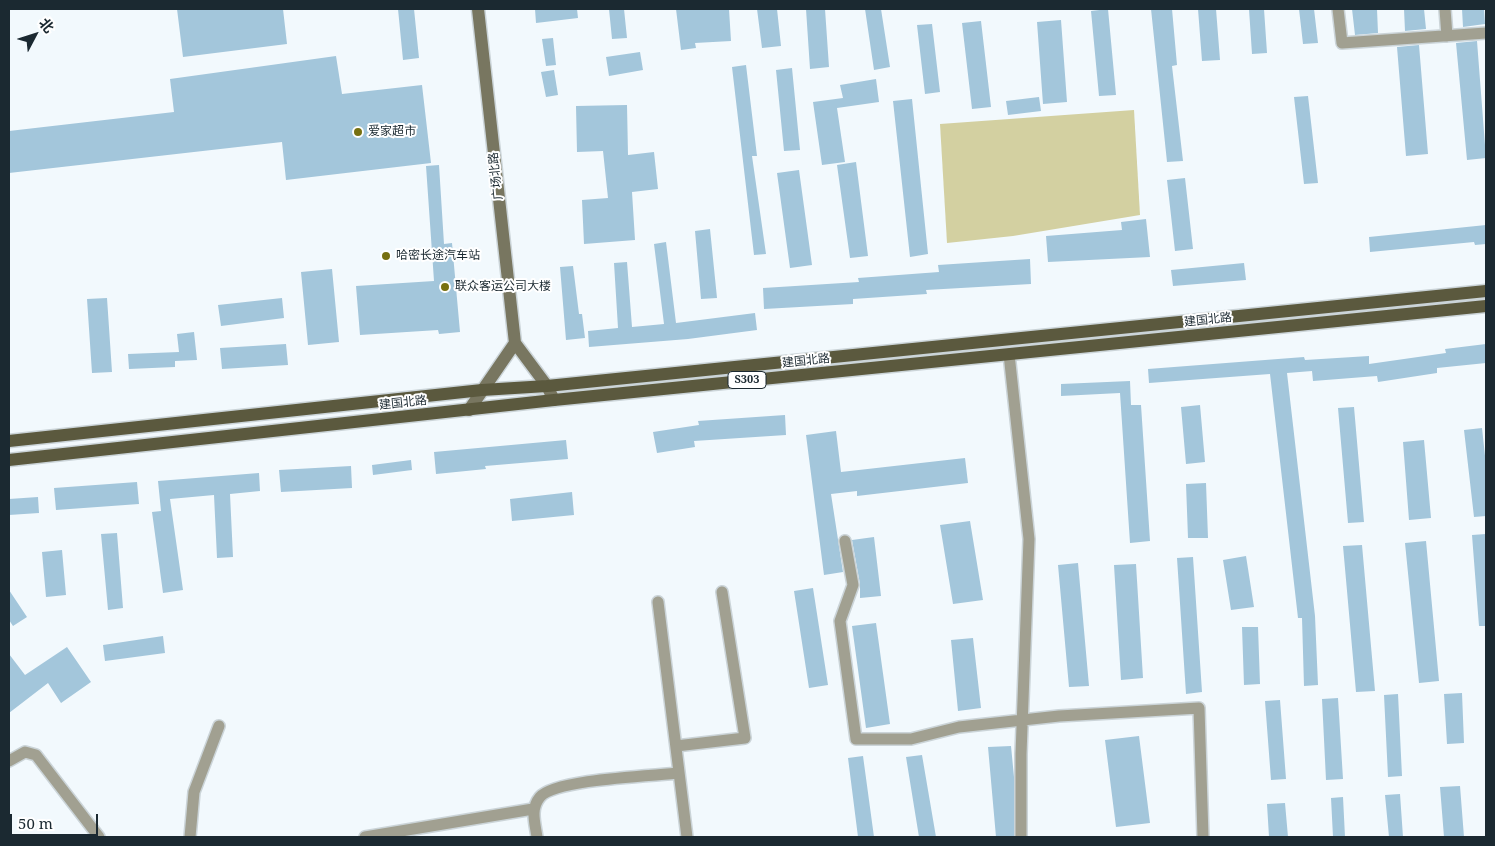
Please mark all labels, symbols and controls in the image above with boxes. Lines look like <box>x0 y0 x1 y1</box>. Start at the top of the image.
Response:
north arrow <box>10 10 60 60</box>
text: 北 <box>35 14 59 37</box>
place label: 爱家超市 <box>368 125 416 139</box>
marker: 爱家超市 <box>352 126 364 138</box>
street label: 广场北路 <box>486 151 506 201</box>
place label: 哈密长途汽车站 <box>396 249 480 263</box>
marker: 哈密长途汽车站 <box>380 250 392 262</box>
place label: 联众客运公司大楼 <box>455 280 551 294</box>
marker: 联众客运公司大楼 <box>439 281 451 293</box>
street label: 建国北路 <box>1183 310 1233 330</box>
street label: 建国北路 <box>781 351 831 371</box>
road number: S303 <box>728 372 766 388</box>
street label: 建国北路 <box>378 393 428 413</box>
scale bar <box>12 804 100 836</box>
text: 50 m <box>18 813 53 833</box>

